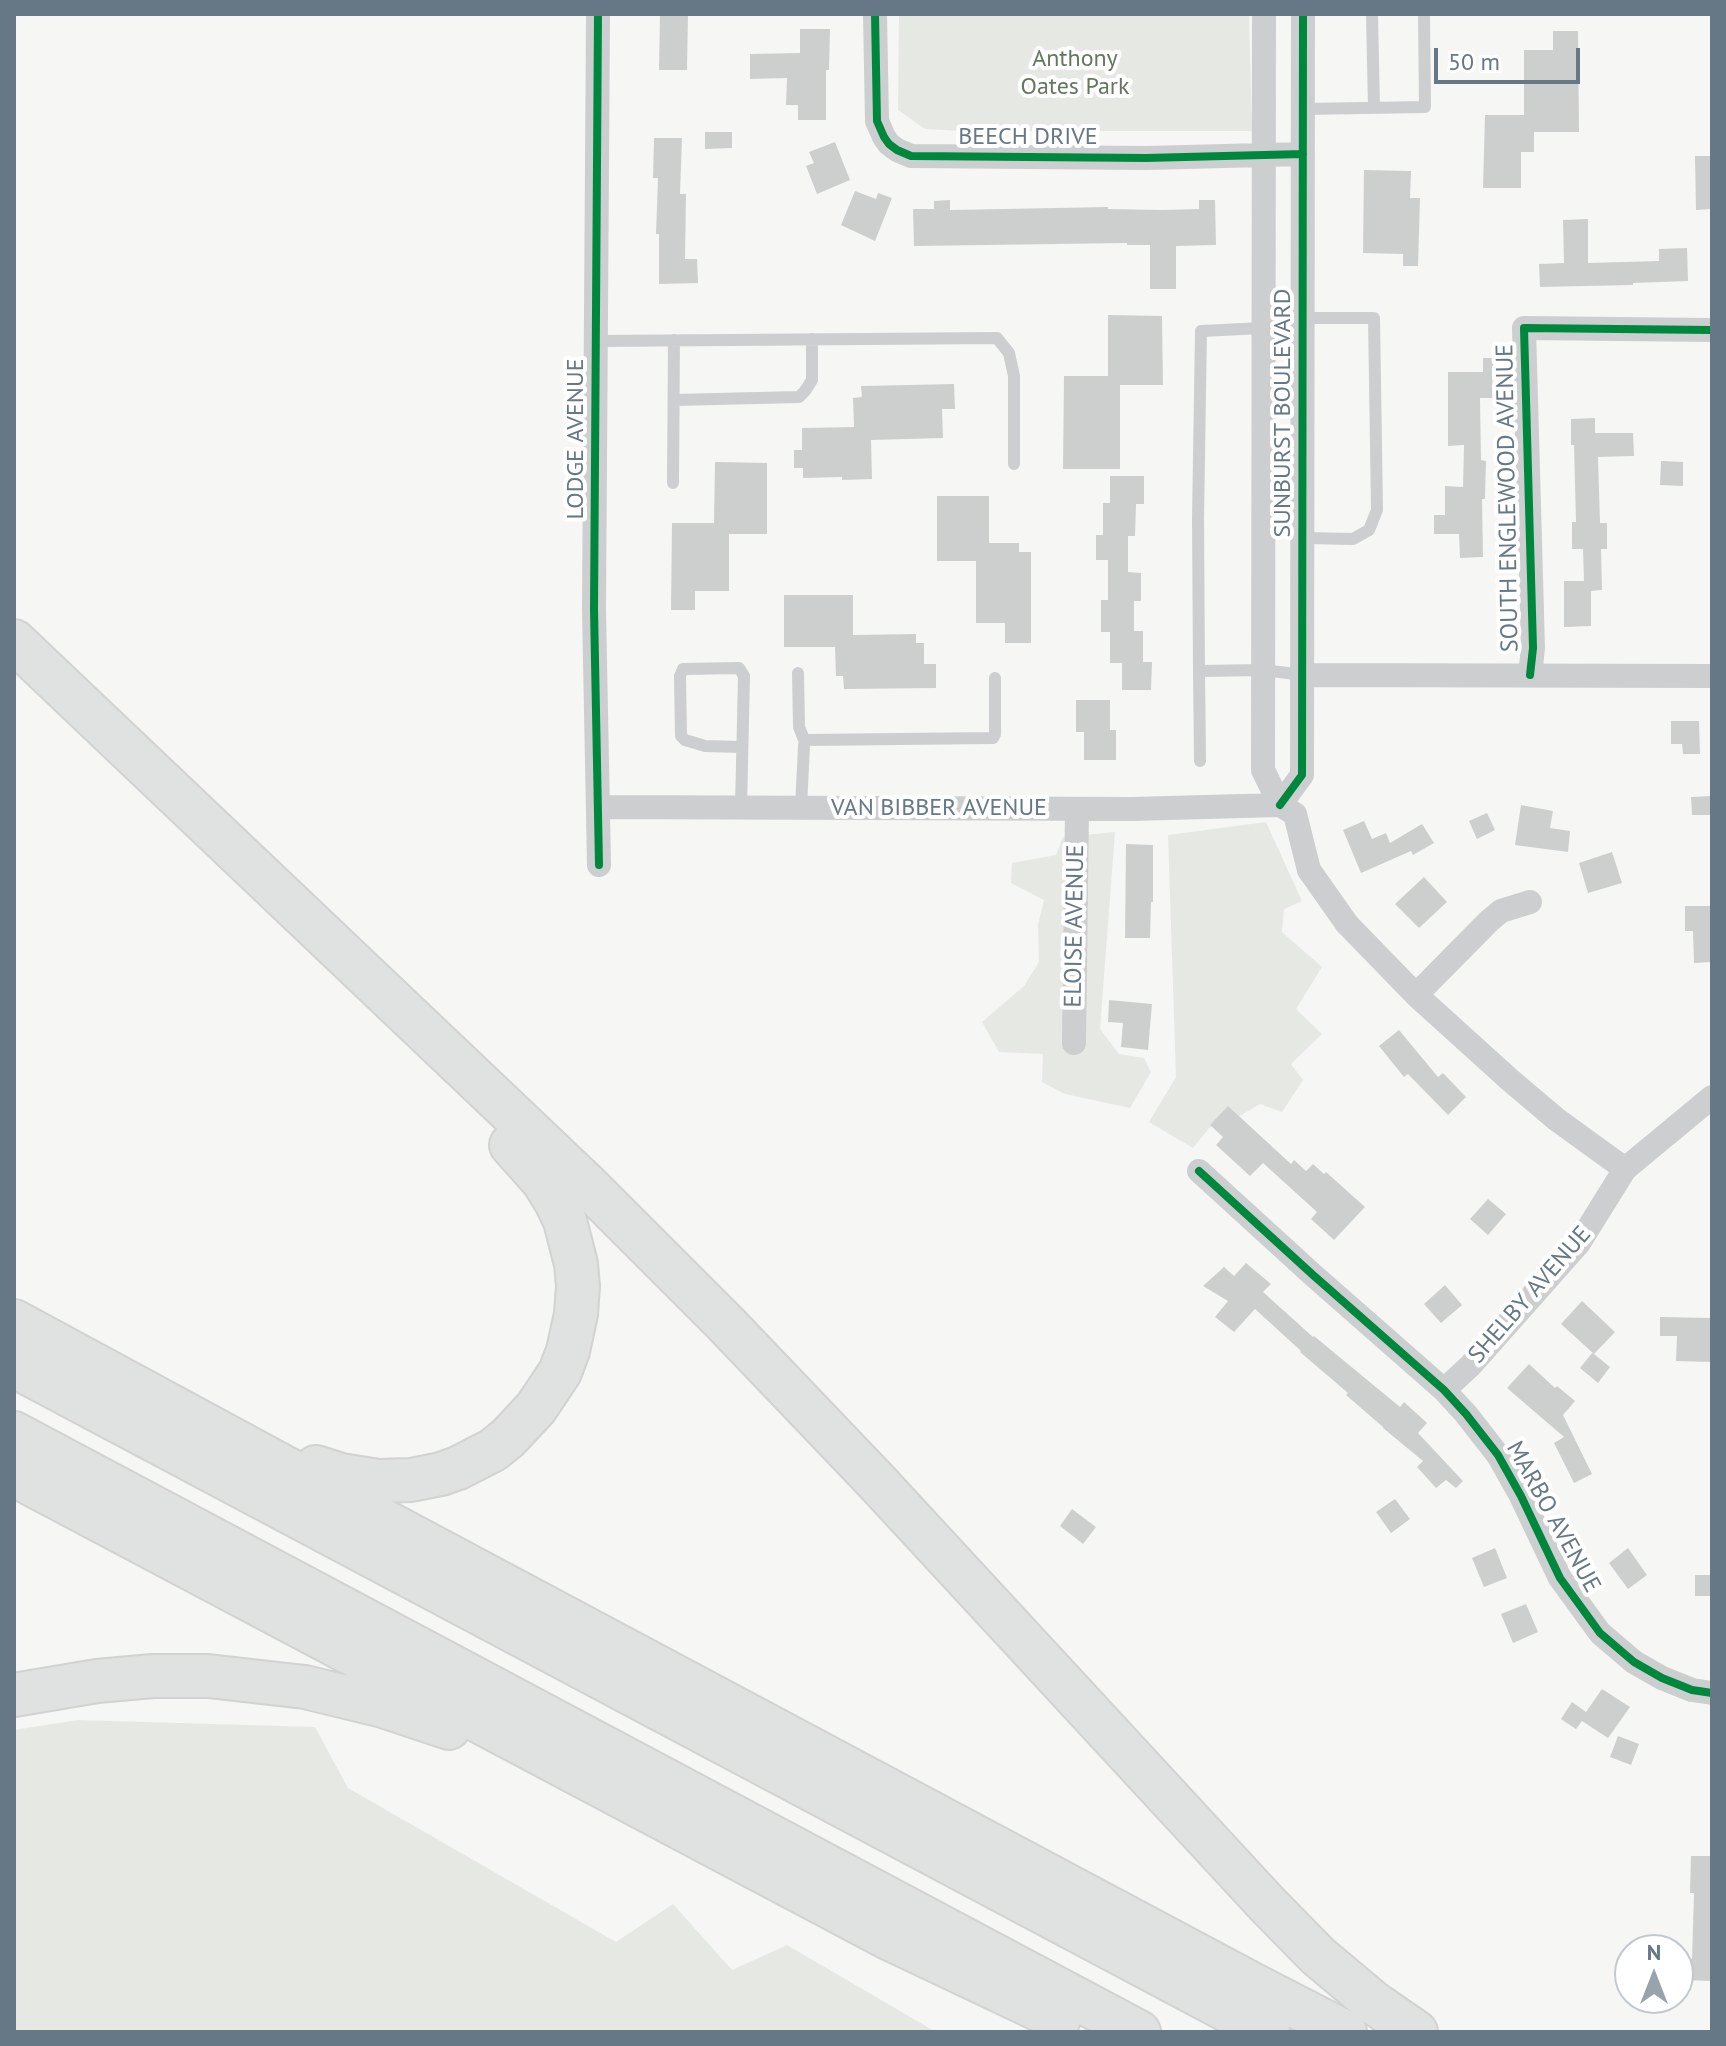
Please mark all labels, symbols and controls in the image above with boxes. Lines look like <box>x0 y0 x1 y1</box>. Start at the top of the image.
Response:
scale bar <box>1438 32 1584 82</box>
park label: Anthony Oates Park <box>1020 45 1130 101</box>
text: 50 m <box>1448 46 1500 77</box>
street label: BEECH DRIVE <box>958 123 1098 151</box>
street label: SUNBURST BOULEVARD <box>1269 289 1297 537</box>
street label: SOUTH ENGLEWOOD AVENUE <box>1491 344 1525 652</box>
street label: LODGE AVENUE <box>562 358 590 520</box>
street label: VAN BIBBER AVENUE <box>831 794 1047 822</box>
street label: ELOISE AVENUE <box>1059 844 1091 1008</box>
street label: SHELBY AVENUE <box>1463 1221 1597 1369</box>
street label: MARBO AVENUE <box>1500 1436 1606 1598</box>
north arrow <box>1614 1934 1694 2014</box>
text: N <box>1647 1938 1661 1966</box>

